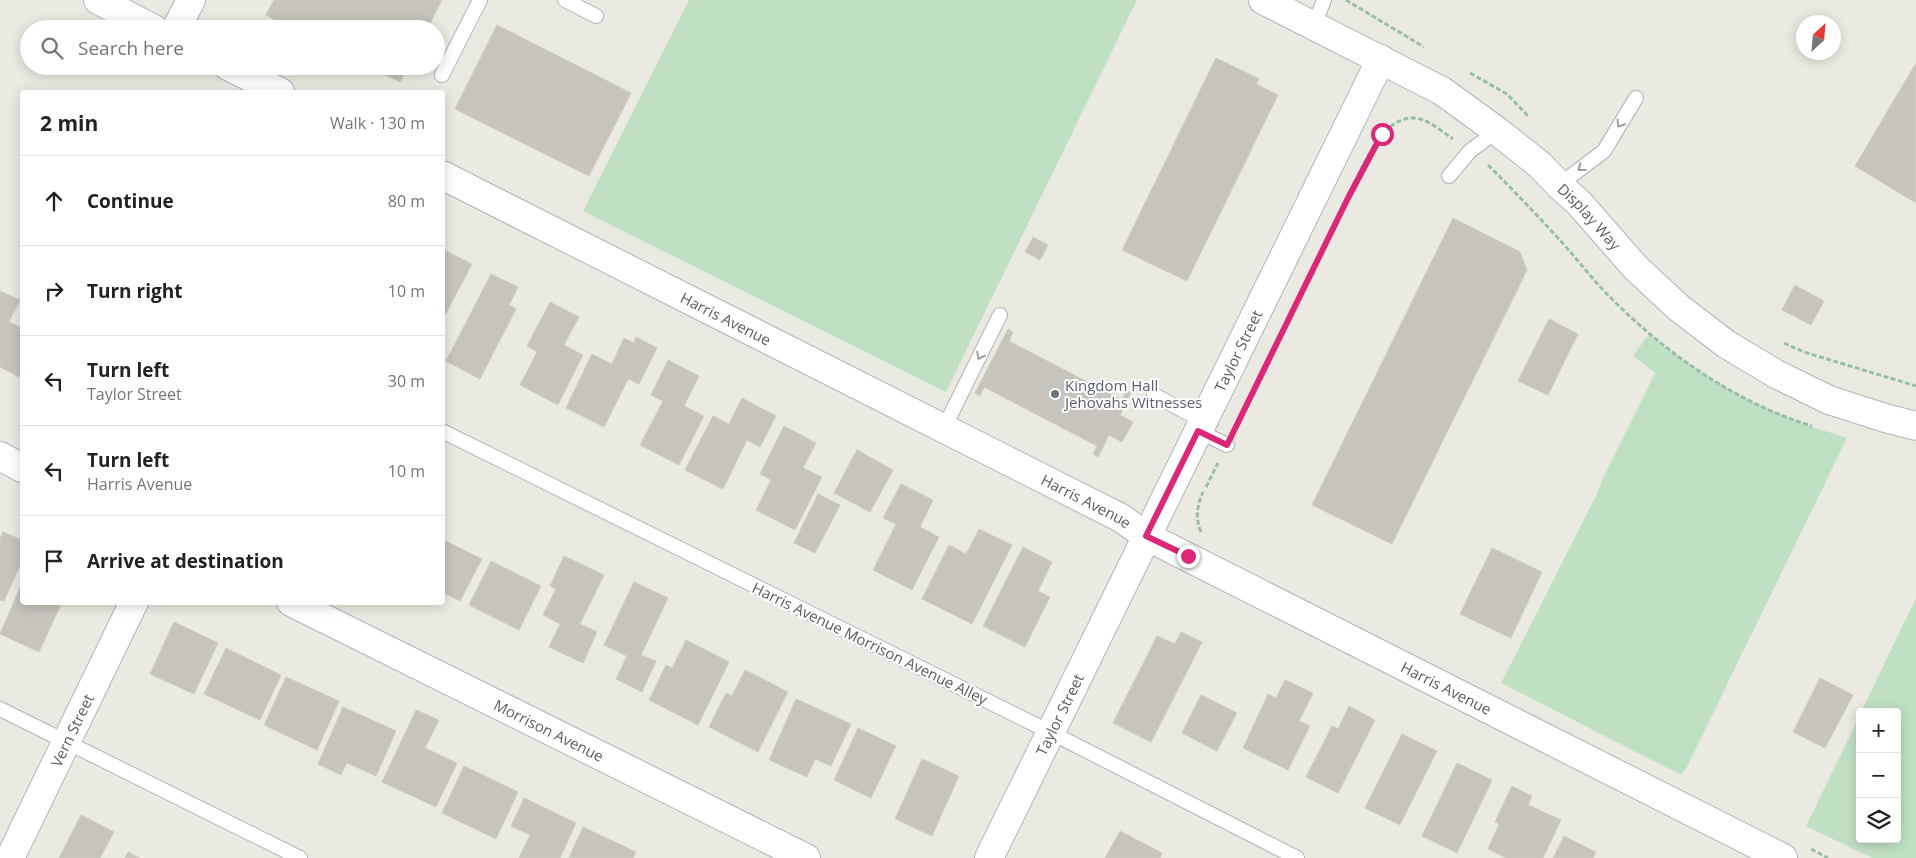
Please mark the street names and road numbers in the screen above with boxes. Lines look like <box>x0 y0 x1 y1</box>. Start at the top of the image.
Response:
street label: Display Way <box>1554 179 1626 254</box>
street label: Harris Avenue <box>677 287 774 350</box>
street label: Taylor Street <box>1209 306 1266 395</box>
street label: Harris Avenue <box>1038 469 1136 532</box>
street label: Harris Avenue Morrison Avenue Alley <box>749 577 991 709</box>
street label: Harris Avenue <box>1398 657 1495 719</box>
street label: Taylor Street <box>1031 670 1088 759</box>
street label: Vern Street <box>46 690 98 770</box>
street label: Morrison Avenue <box>491 694 607 766</box>

